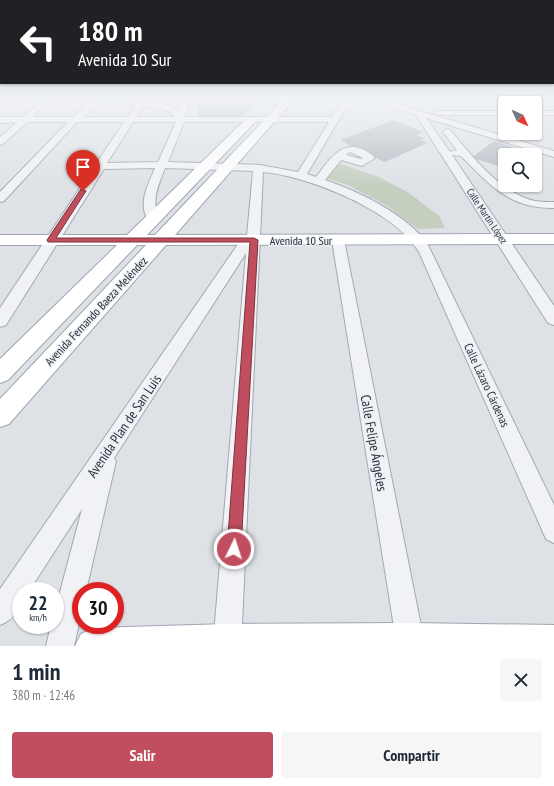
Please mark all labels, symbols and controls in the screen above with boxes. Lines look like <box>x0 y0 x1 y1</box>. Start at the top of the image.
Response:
text: 180 m <box>78 12 142 49</box>
icon: left <box>12 16 64 68</box>
text: Avenida 10 Sur <box>78 48 171 71</box>
north arrow <box>498 96 542 140</box>
map controls <box>498 96 542 192</box>
button: search <box>498 148 542 192</box>
pin <box>66 150 100 191</box>
icon: arrive <box>72 156 94 178</box>
street label: Calle Martín López <box>464 186 511 247</box>
street label: Avenida 10 Sur <box>270 233 333 248</box>
street label: Avenida Fernando Baeza Meléndez <box>41 253 151 369</box>
street label: Calle Lázaro Cárdenas <box>461 341 513 429</box>
street label: Avenida Plan de San Luis <box>83 371 165 481</box>
street label: Calle Felipe Ángeles <box>357 393 391 493</box>
position arrow <box>213 528 255 570</box>
speed limit sign: 30 <box>72 582 124 634</box>
text: 22 <box>28 590 48 616</box>
text: km/h <box>29 611 47 624</box>
text: 1 min <box>12 656 60 687</box>
button: close <box>500 659 542 701</box>
text: 380 m · 12:46 <box>12 687 75 704</box>
button: Salir <box>12 732 273 778</box>
button: Compartir <box>281 732 542 778</box>

